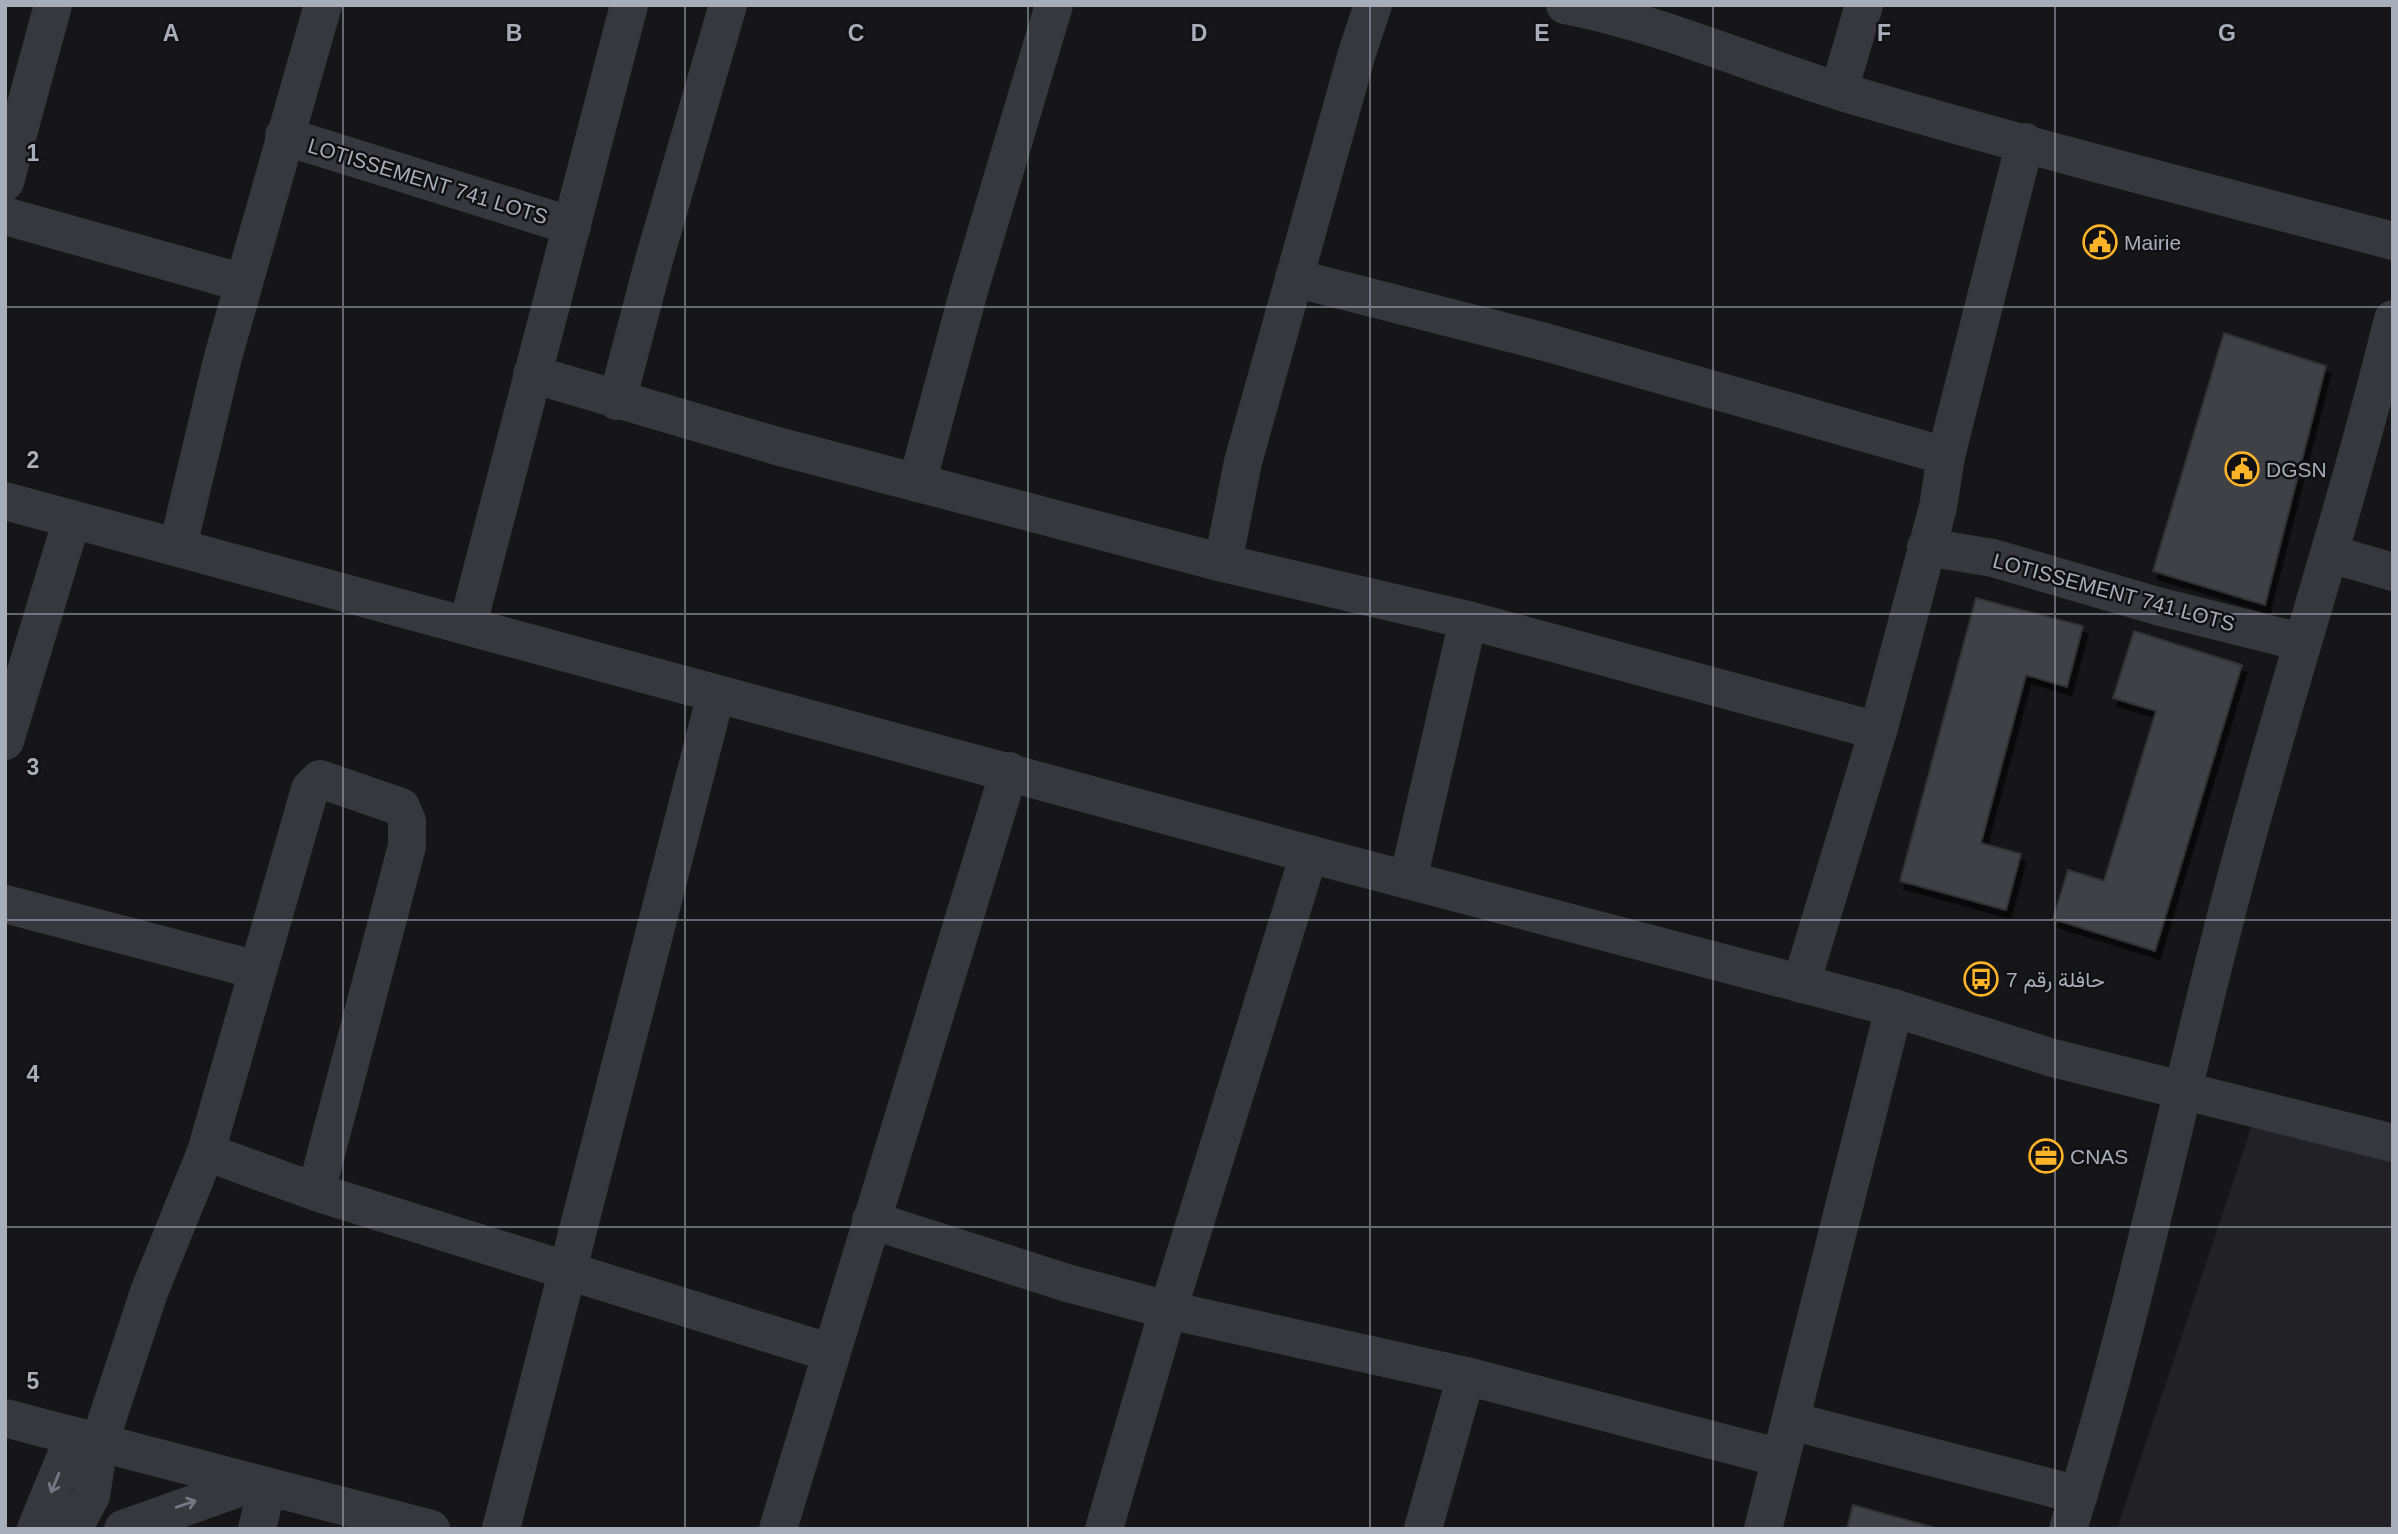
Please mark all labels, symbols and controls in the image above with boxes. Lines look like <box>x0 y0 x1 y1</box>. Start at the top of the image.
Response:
text: A <box>163 20 179 46</box>
text: B <box>506 20 522 46</box>
text: C <box>848 20 864 46</box>
text: D <box>1191 20 1207 46</box>
text: E <box>1534 20 1550 46</box>
text: F <box>1877 20 1891 46</box>
text: G <box>2218 20 2236 46</box>
street label: LOTISSEMENT 741 LOTS <box>305 134 551 228</box>
text: 1 <box>27 140 40 166</box>
public building icon: Mairie <box>2081 223 2119 261</box>
place label: Mairie <box>2124 231 2181 254</box>
text: 2 <box>27 447 39 473</box>
public building icon: DGSN <box>2223 450 2261 488</box>
place label: DGSN <box>2266 458 2327 481</box>
street label: LOTISSEMENT 741 LOTS <box>1991 549 2237 635</box>
text: 3 <box>27 754 39 780</box>
bus stop icon: حافلة رقم 7 <box>1962 960 2000 998</box>
place label: حافلة رقم 7 <box>2006 968 2105 994</box>
text: 4 <box>27 1061 40 1087</box>
office icon: CNAS <box>2027 1137 2065 1175</box>
place label: CNAS <box>2070 1145 2128 1168</box>
text: 5 <box>27 1368 40 1394</box>
one-way arrow <box>48 1471 61 1493</box>
one-way arrow <box>174 1497 196 1509</box>

